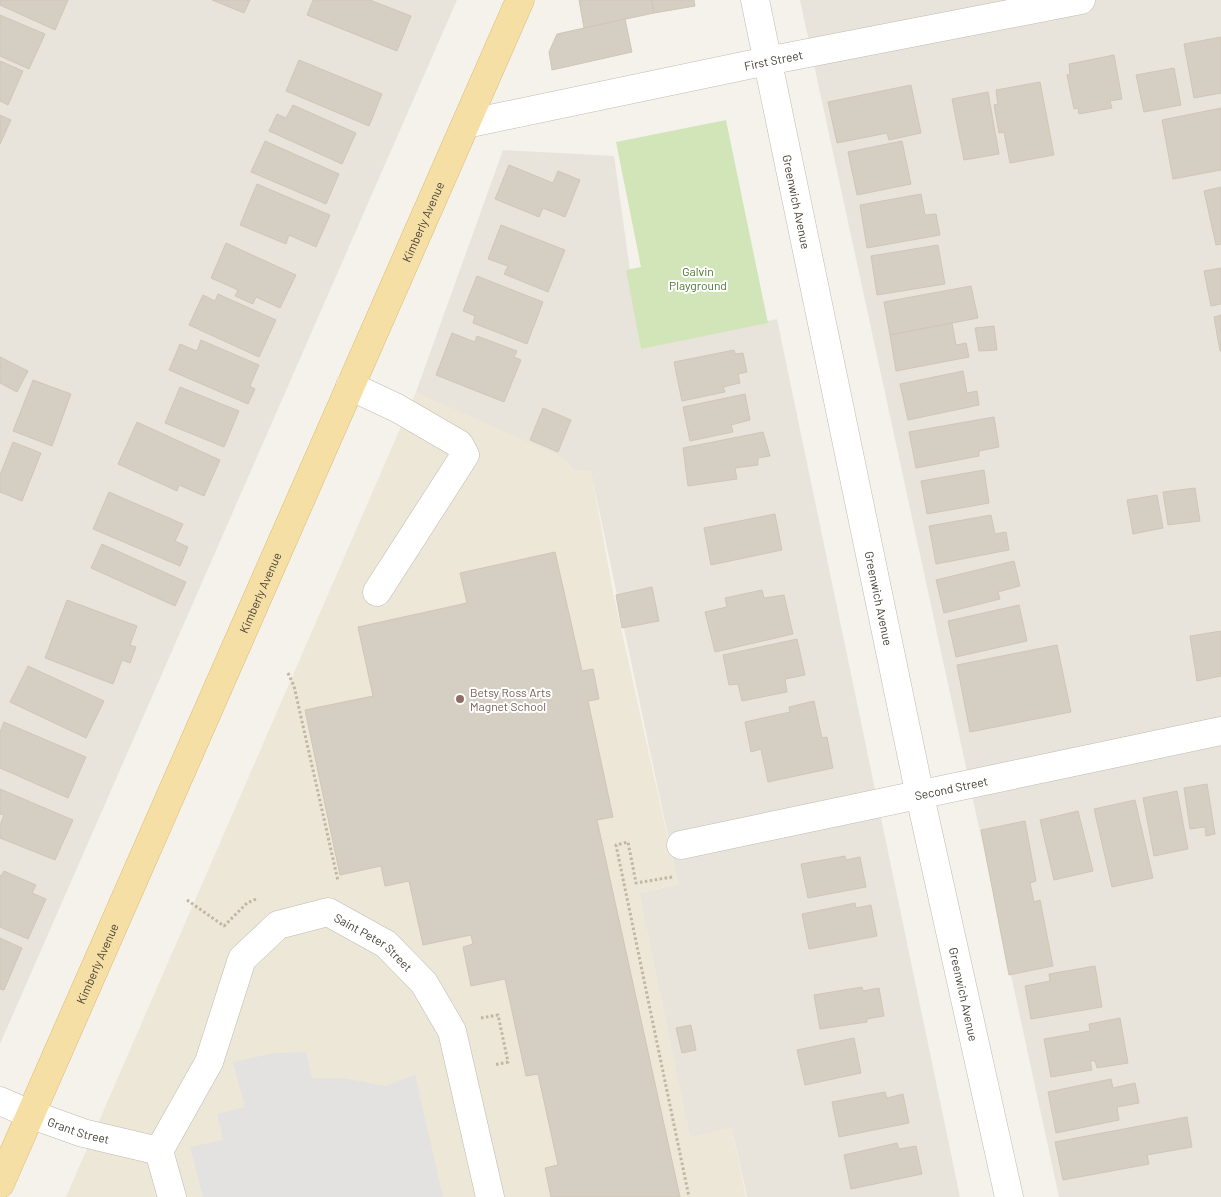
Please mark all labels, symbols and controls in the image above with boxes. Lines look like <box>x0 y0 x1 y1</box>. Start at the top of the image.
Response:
street label: First Street <box>743 47 804 73</box>
street label: Greenwich Avenue <box>780 153 813 250</box>
street label: Kimberly Avenue <box>399 179 446 264</box>
park label: Galvin Playground <box>669 264 727 292</box>
street label: Kimberly Avenue <box>236 550 284 635</box>
street label: Greenwich Avenue <box>862 550 896 647</box>
place label: Betsy Ross Arts Magnet School <box>470 685 551 713</box>
marker: Betsy Ross Arts Magnet School <box>454 693 466 705</box>
street label: Second Street <box>913 773 989 803</box>
street label: Saint Peter Street <box>332 910 415 974</box>
street label: Kimberly Avenue <box>73 921 121 1006</box>
street label: Greenwich Avenue <box>947 946 981 1043</box>
street label: Grant Street <box>46 1114 111 1146</box>

